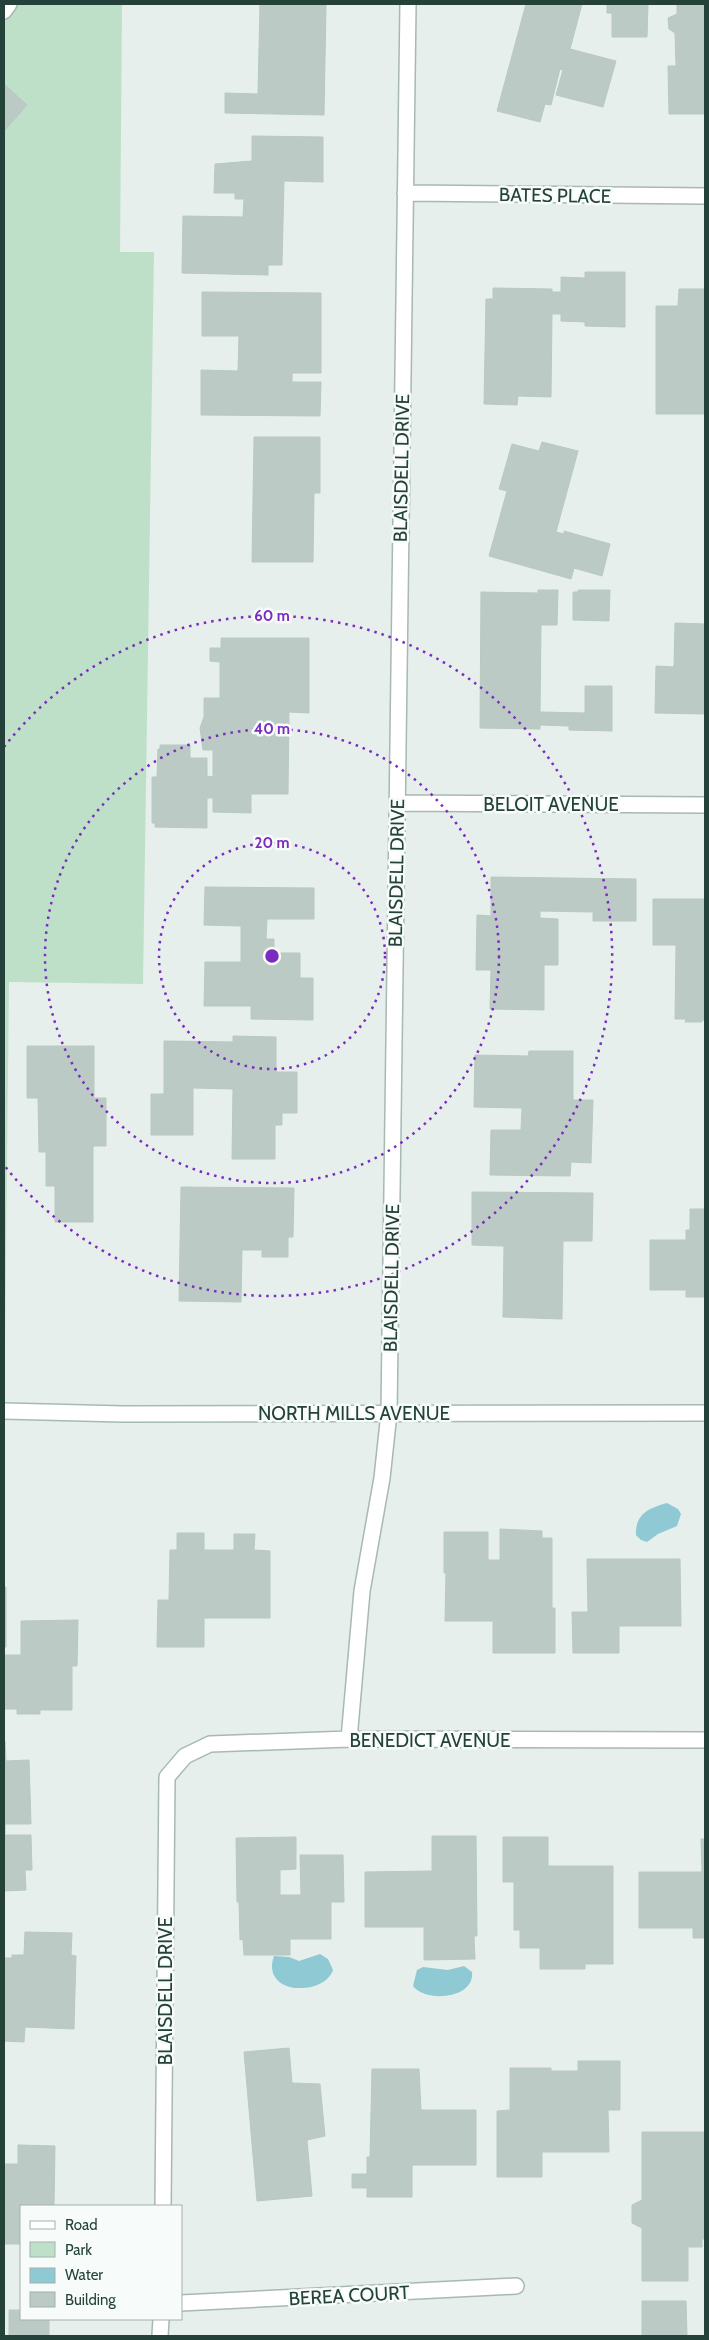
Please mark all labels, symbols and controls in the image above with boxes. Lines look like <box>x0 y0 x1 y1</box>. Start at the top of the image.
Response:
street label: BATES PLACE <box>499 183 611 208</box>
street label: BLAISDELL DRIVE <box>389 394 414 542</box>
text: 60 m <box>254 607 290 625</box>
text: 40 m <box>254 720 290 738</box>
street label: BELOIT AVENUE <box>483 793 619 816</box>
street label: BLAISDELL DRIVE <box>384 799 409 947</box>
text: 20 m <box>255 834 289 852</box>
centre of rings <box>263 947 281 965</box>
street label: BLAISDELL DRIVE <box>379 1204 404 1352</box>
street label: NORTH MILLS AVENUE <box>258 1402 450 1425</box>
street label: BENEDICT AVENUE <box>349 1729 511 1752</box>
street label: BLAISDELL DRIVE <box>154 1917 177 2065</box>
legend <box>20 2205 182 2320</box>
text: Road <box>65 2216 98 2234</box>
text: Park <box>65 2241 92 2259</box>
text: Water <box>65 2266 103 2284</box>
street label: BEREA COURT <box>288 2281 410 2310</box>
text: Building <box>65 2291 116 2309</box>

